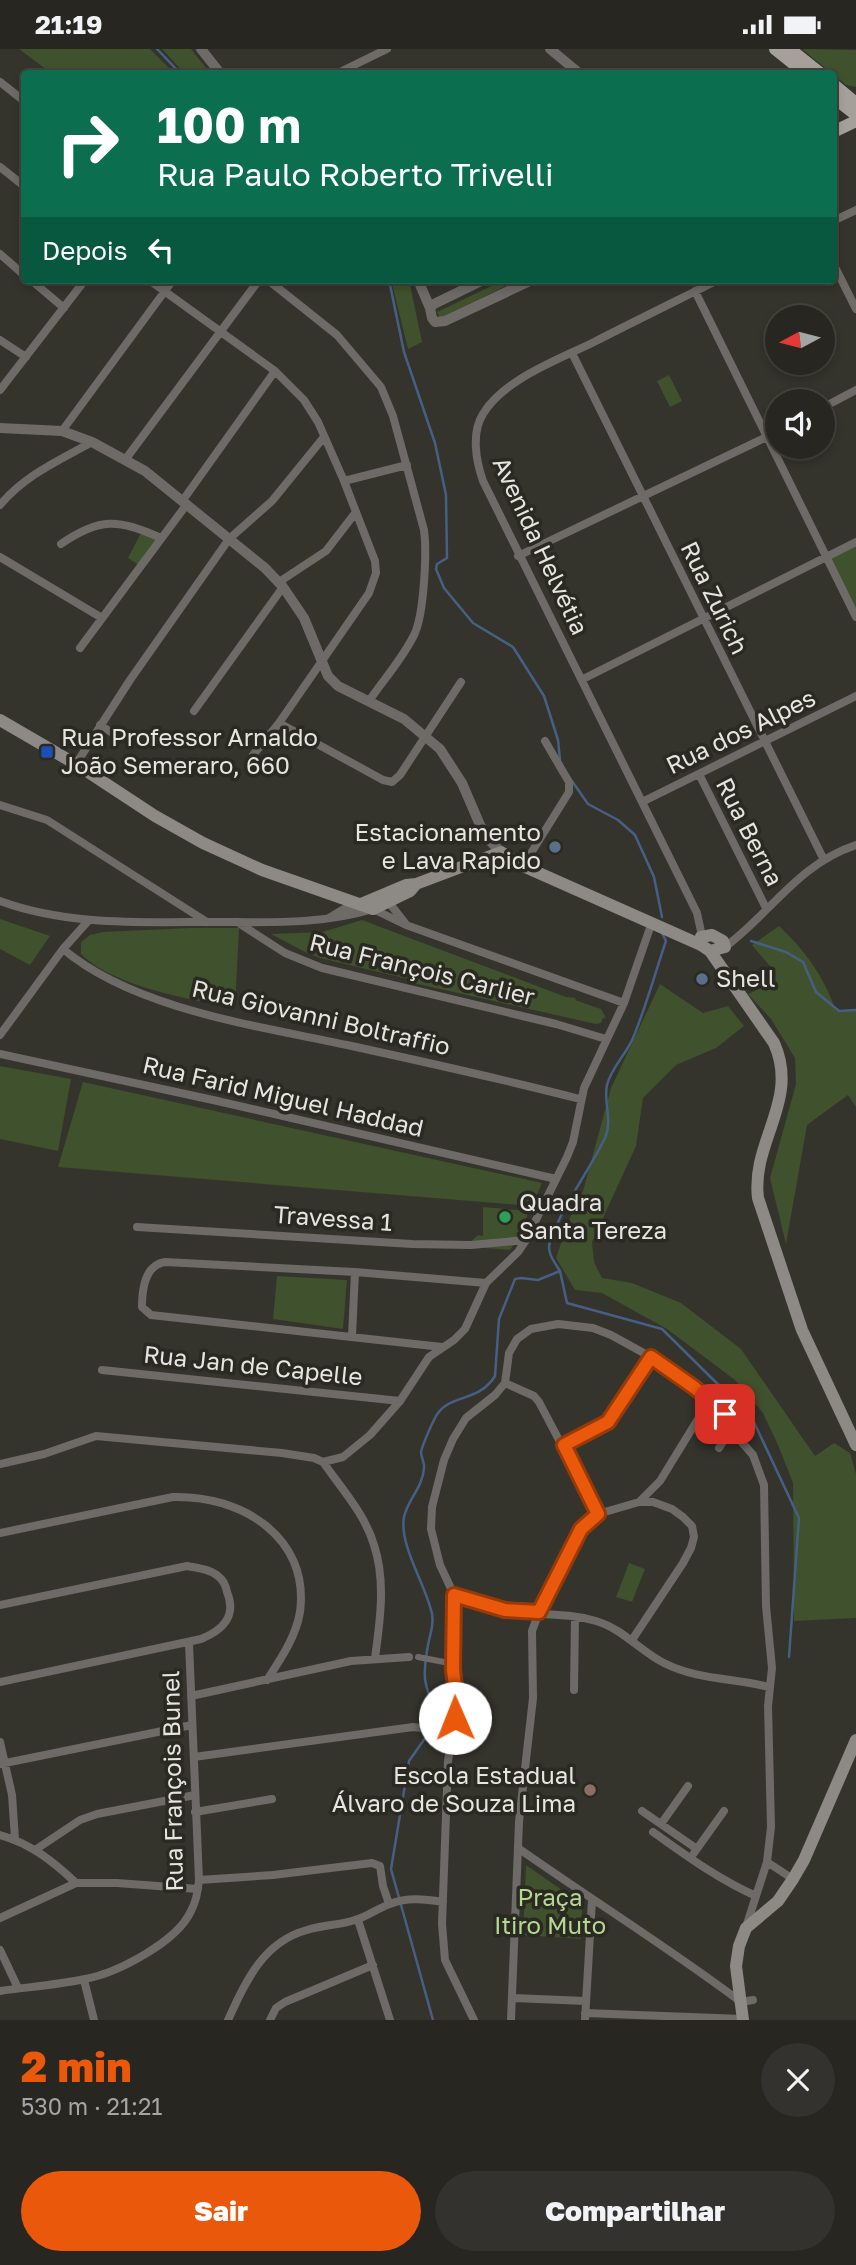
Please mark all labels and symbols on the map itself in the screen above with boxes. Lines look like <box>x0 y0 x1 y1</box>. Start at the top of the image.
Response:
north arrow <box>765 305 835 375</box>
street label: Avenida Helvétia <box>487 452 595 639</box>
street label: Rua Zurich <box>676 536 755 659</box>
street label: Rua dos Alpes <box>661 682 820 779</box>
place label: Rua Professor Arnaldo João Semeraro, 660 <box>61 722 318 779</box>
marker: Rua Professor Arnaldo João Semeraro, 660 <box>39 744 55 760</box>
street label: Rua Berna <box>711 772 790 890</box>
place label: Estacionamento e Lava Rapido <box>355 817 541 874</box>
marker: Estacionamento e Lava Rapido <box>547 839 563 855</box>
street label: Rua François Carlier <box>307 927 538 1011</box>
place label: Shell <box>716 963 775 992</box>
marker: Shell <box>694 971 710 987</box>
street label: Rua Giovanni Boltraffio <box>189 973 453 1060</box>
street label: Rua Farid Miguel Haddad <box>140 1049 427 1142</box>
place label: Quadra Santa Tereza <box>519 1187 667 1244</box>
street label: Travessa 1 <box>273 1199 393 1236</box>
marker: Quadra Santa Tereza <box>497 1209 513 1225</box>
street label: Rua Jan de Capelle <box>142 1339 364 1390</box>
pin <box>695 1384 755 1444</box>
street label: Rua François Bunel <box>155 1670 188 1892</box>
position arrow <box>418 1681 492 1755</box>
place label: Escola Estadual Álvaro de Souza Lima <box>332 1760 576 1817</box>
marker: Escola Estadual Álvaro de Souza Lima <box>582 1782 598 1798</box>
park label: Praça Itiro Muto <box>494 1882 606 1939</box>

